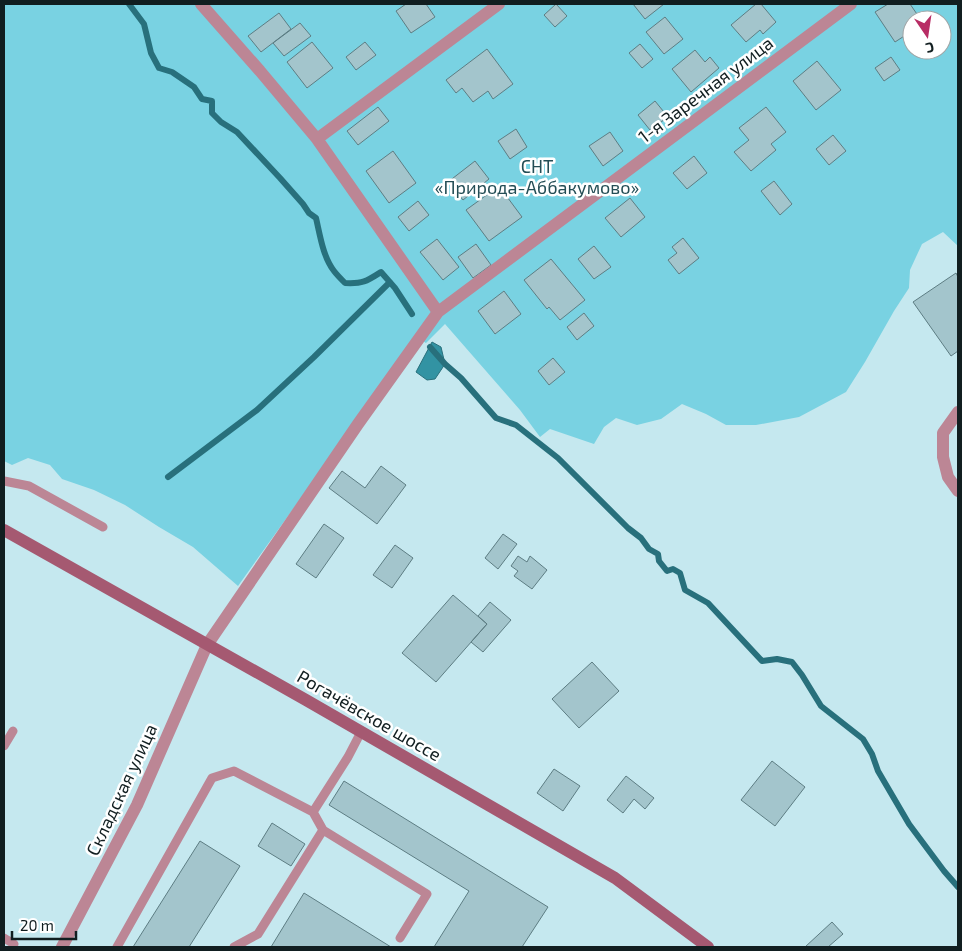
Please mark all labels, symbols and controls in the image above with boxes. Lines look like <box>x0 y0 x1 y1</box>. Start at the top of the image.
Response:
north arrow <box>902 10 952 60</box>
street label: 1-я Заречная улица <box>634 31 777 147</box>
text: С <box>924 39 936 57</box>
park label: СНТ «Природа-Аббакумово» <box>435 155 639 198</box>
street label: Рогачёвское шоссе <box>294 665 445 765</box>
street label: Складская улица <box>81 720 161 859</box>
scale bar <box>12 908 76 940</box>
text: 20 m <box>20 916 54 934</box>

